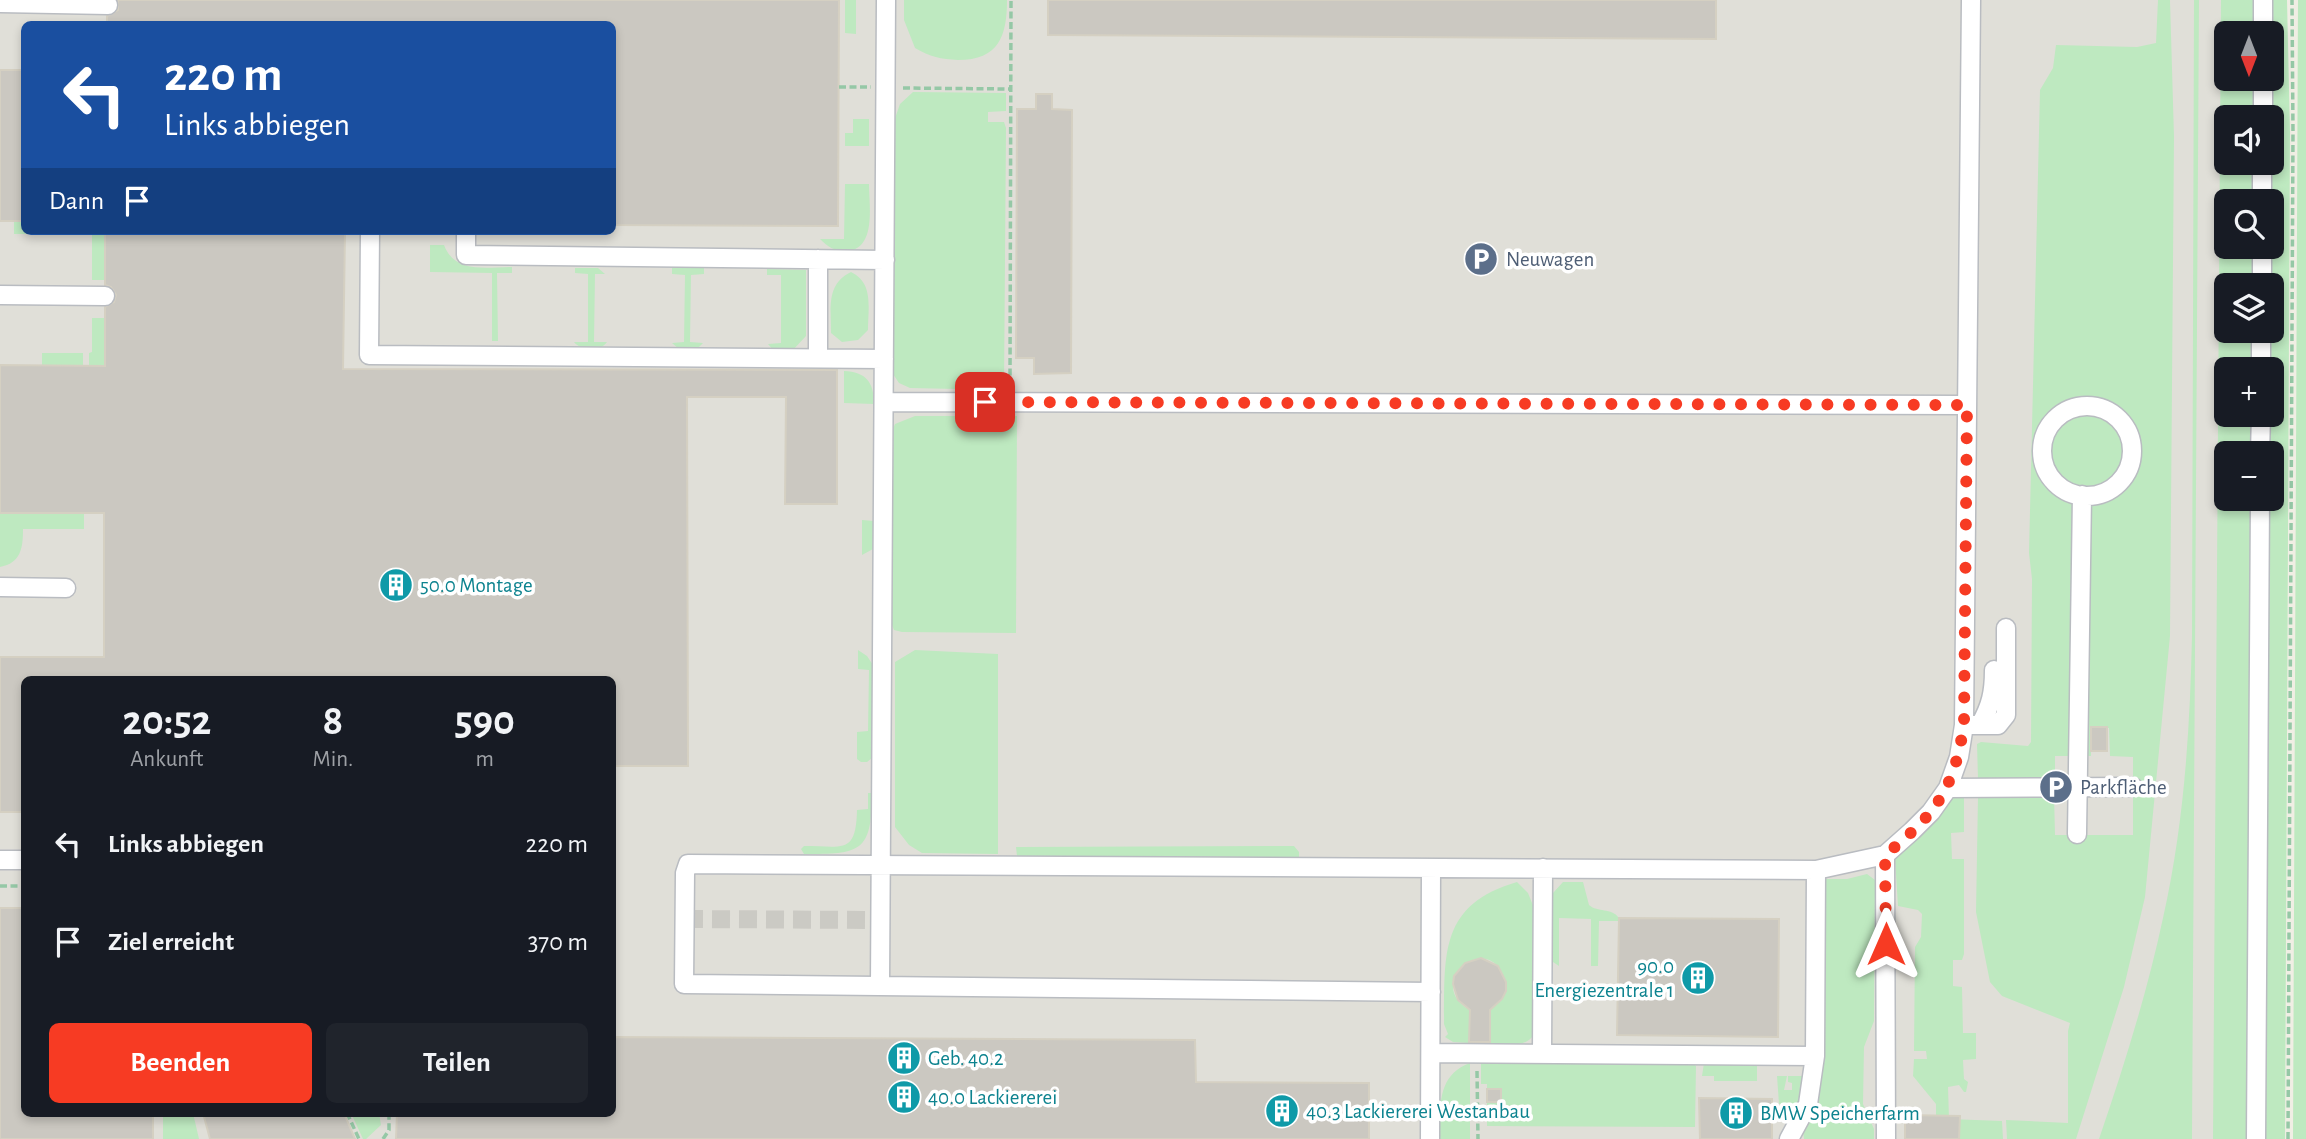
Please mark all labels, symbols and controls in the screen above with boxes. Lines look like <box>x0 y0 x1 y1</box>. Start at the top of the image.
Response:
north arrow <box>2214 21 2284 91</box>
map controls <box>2214 21 2284 511</box>
icon: left <box>49 49 140 140</box>
text: 220 m <box>164 51 283 100</box>
button: sound <box>2214 105 2284 175</box>
text: Links abbiegen <box>164 109 350 141</box>
icon: arrive <box>118 182 156 220</box>
text: Dann <box>49 188 104 214</box>
button: search <box>2214 189 2284 259</box>
parking icon: Neuwagen <box>1462 240 1500 278</box>
place label: Neuwagen <box>1506 249 1594 270</box>
button: layers <box>2214 273 2284 343</box>
button: + <box>2214 357 2284 427</box>
pin <box>955 372 1015 432</box>
icon: arrive <box>966 383 1004 421</box>
button: − <box>2214 441 2284 511</box>
building icon: 50.0 Montage <box>377 566 415 604</box>
place label: 50.0 Montage <box>420 575 533 596</box>
text: 20:52 <box>122 700 211 742</box>
text: 8 <box>323 700 343 742</box>
text: 590 <box>455 700 515 742</box>
text: Ankunft <box>130 748 203 771</box>
text: Min. <box>313 748 353 771</box>
text: m <box>475 748 494 771</box>
parking icon: Parkfläche <box>2037 768 2075 806</box>
place label: Parkfläche <box>2080 777 2167 798</box>
icon: left <box>49 825 87 863</box>
text: Links abbiegen <box>108 831 264 857</box>
text: 220 m <box>526 831 588 857</box>
position arrow <box>1849 907 1923 981</box>
icon: arrive <box>49 923 87 961</box>
text: Ziel erreicht <box>108 929 234 955</box>
text: 370 m <box>528 929 588 955</box>
place label: 90.0 Energiezentrale 1 <box>1534 956 1674 1001</box>
building icon: 90.0 Energiezentrale 1 <box>1679 959 1717 997</box>
button: Beenden <box>49 1023 312 1103</box>
button: Teilen <box>326 1023 588 1103</box>
building icon: Geb. 40.2 <box>885 1039 923 1077</box>
place label: Geb. 40.2 <box>928 1048 1004 1069</box>
building icon: 40.0 Lackiererei <box>885 1078 923 1116</box>
place label: 40.0 Lackiererei <box>928 1087 1057 1108</box>
building icon: 40.3 Lackiererei Westanbau <box>1263 1092 1301 1130</box>
building icon: BMW Speicherfarm <box>1717 1094 1755 1132</box>
place label: 40.3 Lackiererei Westanbau <box>1306 1101 1530 1122</box>
place label: BMW Speicherfarm <box>1760 1103 1920 1124</box>

